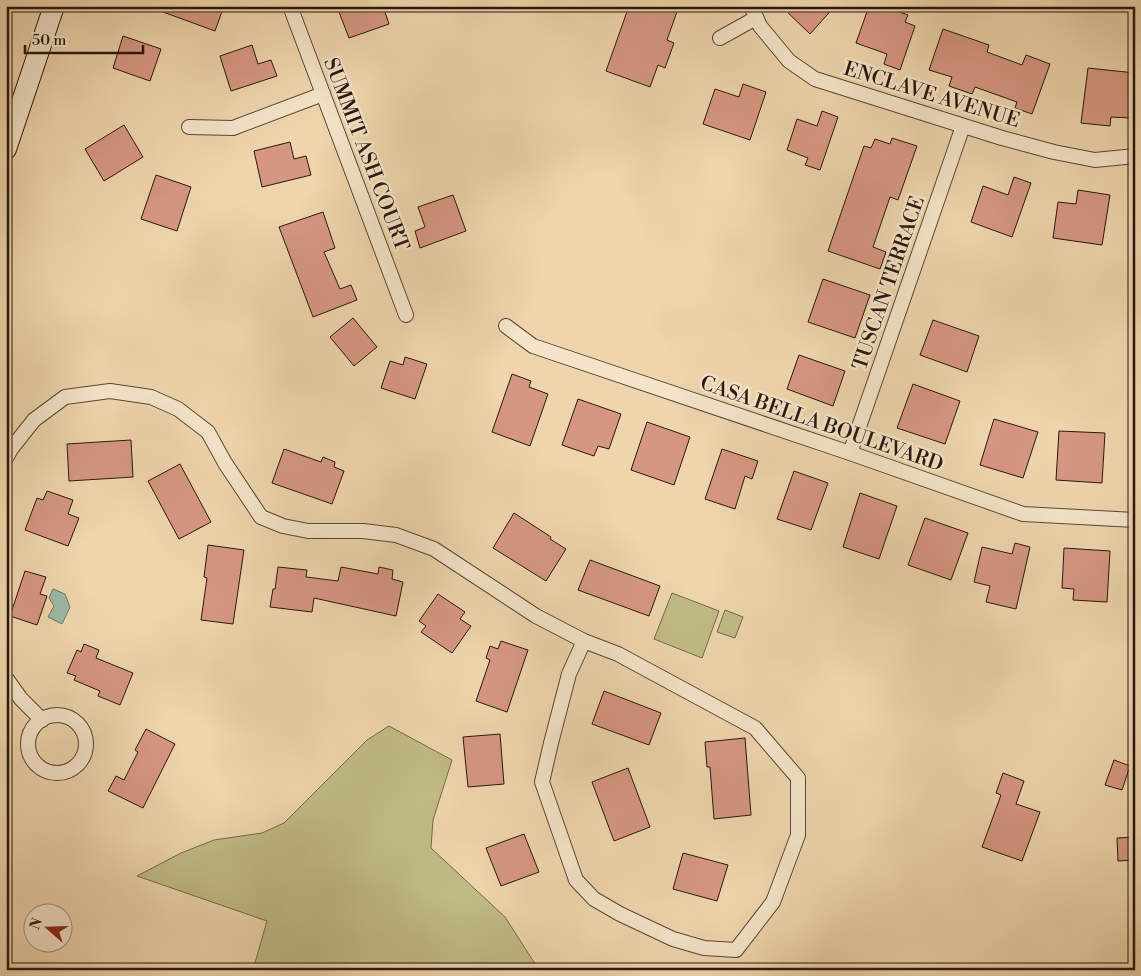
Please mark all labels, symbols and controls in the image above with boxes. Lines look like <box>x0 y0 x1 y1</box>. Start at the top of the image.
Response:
scale bar <box>25 22 142 54</box>
text: 50 m <box>32 31 66 50</box>
street label: SUMMIT ASH COURT <box>317 55 414 255</box>
street label: ENCLAVE AVENUE <box>840 57 1023 134</box>
street label: TUSCAN TERRACE <box>848 193 931 374</box>
street label: CASA BELLA BOULEVARD <box>697 371 946 478</box>
north arrow <box>22 904 72 954</box>
text: N <box>26 916 47 932</box>

